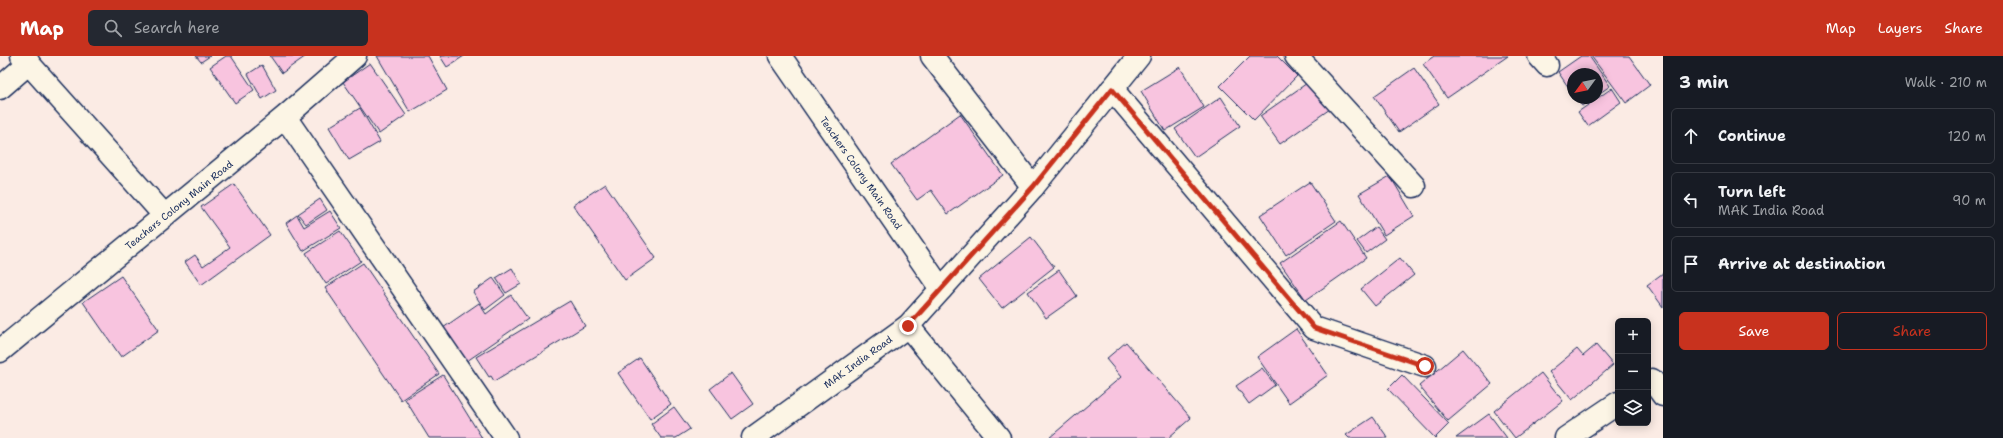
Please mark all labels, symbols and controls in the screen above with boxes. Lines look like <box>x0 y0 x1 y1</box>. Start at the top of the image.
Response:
search box <box>88 10 368 46</box>
text: Map <box>20 16 64 41</box>
icon: search <box>102 17 124 39</box>
text: Search here <box>134 18 220 38</box>
text: Map <box>1826 19 1856 37</box>
text: Layers <box>1878 19 1922 37</box>
text: Share <box>1944 19 1983 37</box>
north arrow <box>1567 68 1603 104</box>
text: 3 min <box>1679 71 1729 93</box>
text: Walk · 210 m <box>1905 74 1987 91</box>
street label: Teachers Colony Main Road <box>817 114 905 233</box>
icon: ahead <box>1680 125 1702 147</box>
text: Continue <box>1718 126 1786 146</box>
text: 120 m <box>1948 128 1986 145</box>
street label: Teachers Colony Main Road <box>122 157 236 253</box>
text: Turn left <box>1718 182 1786 202</box>
icon: left <box>1680 189 1702 211</box>
text: 90 m <box>1952 192 1986 209</box>
text: MAK India Road <box>1718 202 1824 219</box>
icon: arrive <box>1680 253 1702 275</box>
text: Arrive at destination <box>1718 254 1886 274</box>
button: Save <box>1679 312 1829 350</box>
button: Share <box>1837 312 1987 350</box>
route end <box>899 317 917 335</box>
map controls <box>1615 318 1651 426</box>
button: + <box>1615 318 1651 354</box>
street label: MAK India Road <box>821 332 895 391</box>
button: − <box>1615 354 1651 390</box>
route start <box>1416 357 1434 375</box>
button: layers <box>1615 390 1651 426</box>

